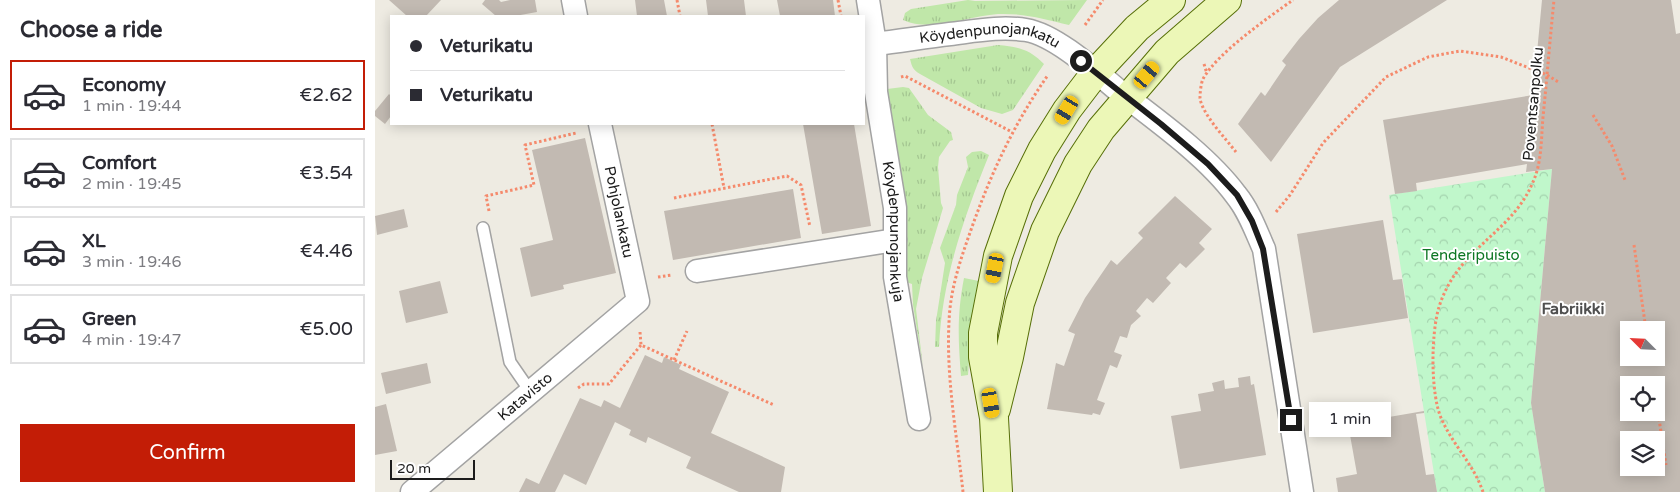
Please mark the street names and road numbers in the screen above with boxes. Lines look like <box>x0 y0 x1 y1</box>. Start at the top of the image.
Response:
street label: Köydenpunojankatu <box>918 19 1064 52</box>
street label: Poventsanpolku <box>1519 46 1547 162</box>
street label: Köydenpunojankuja <box>878 160 908 304</box>
street label: Pohjolankatu <box>600 164 638 260</box>
street label: Katavisto <box>494 368 556 425</box>

